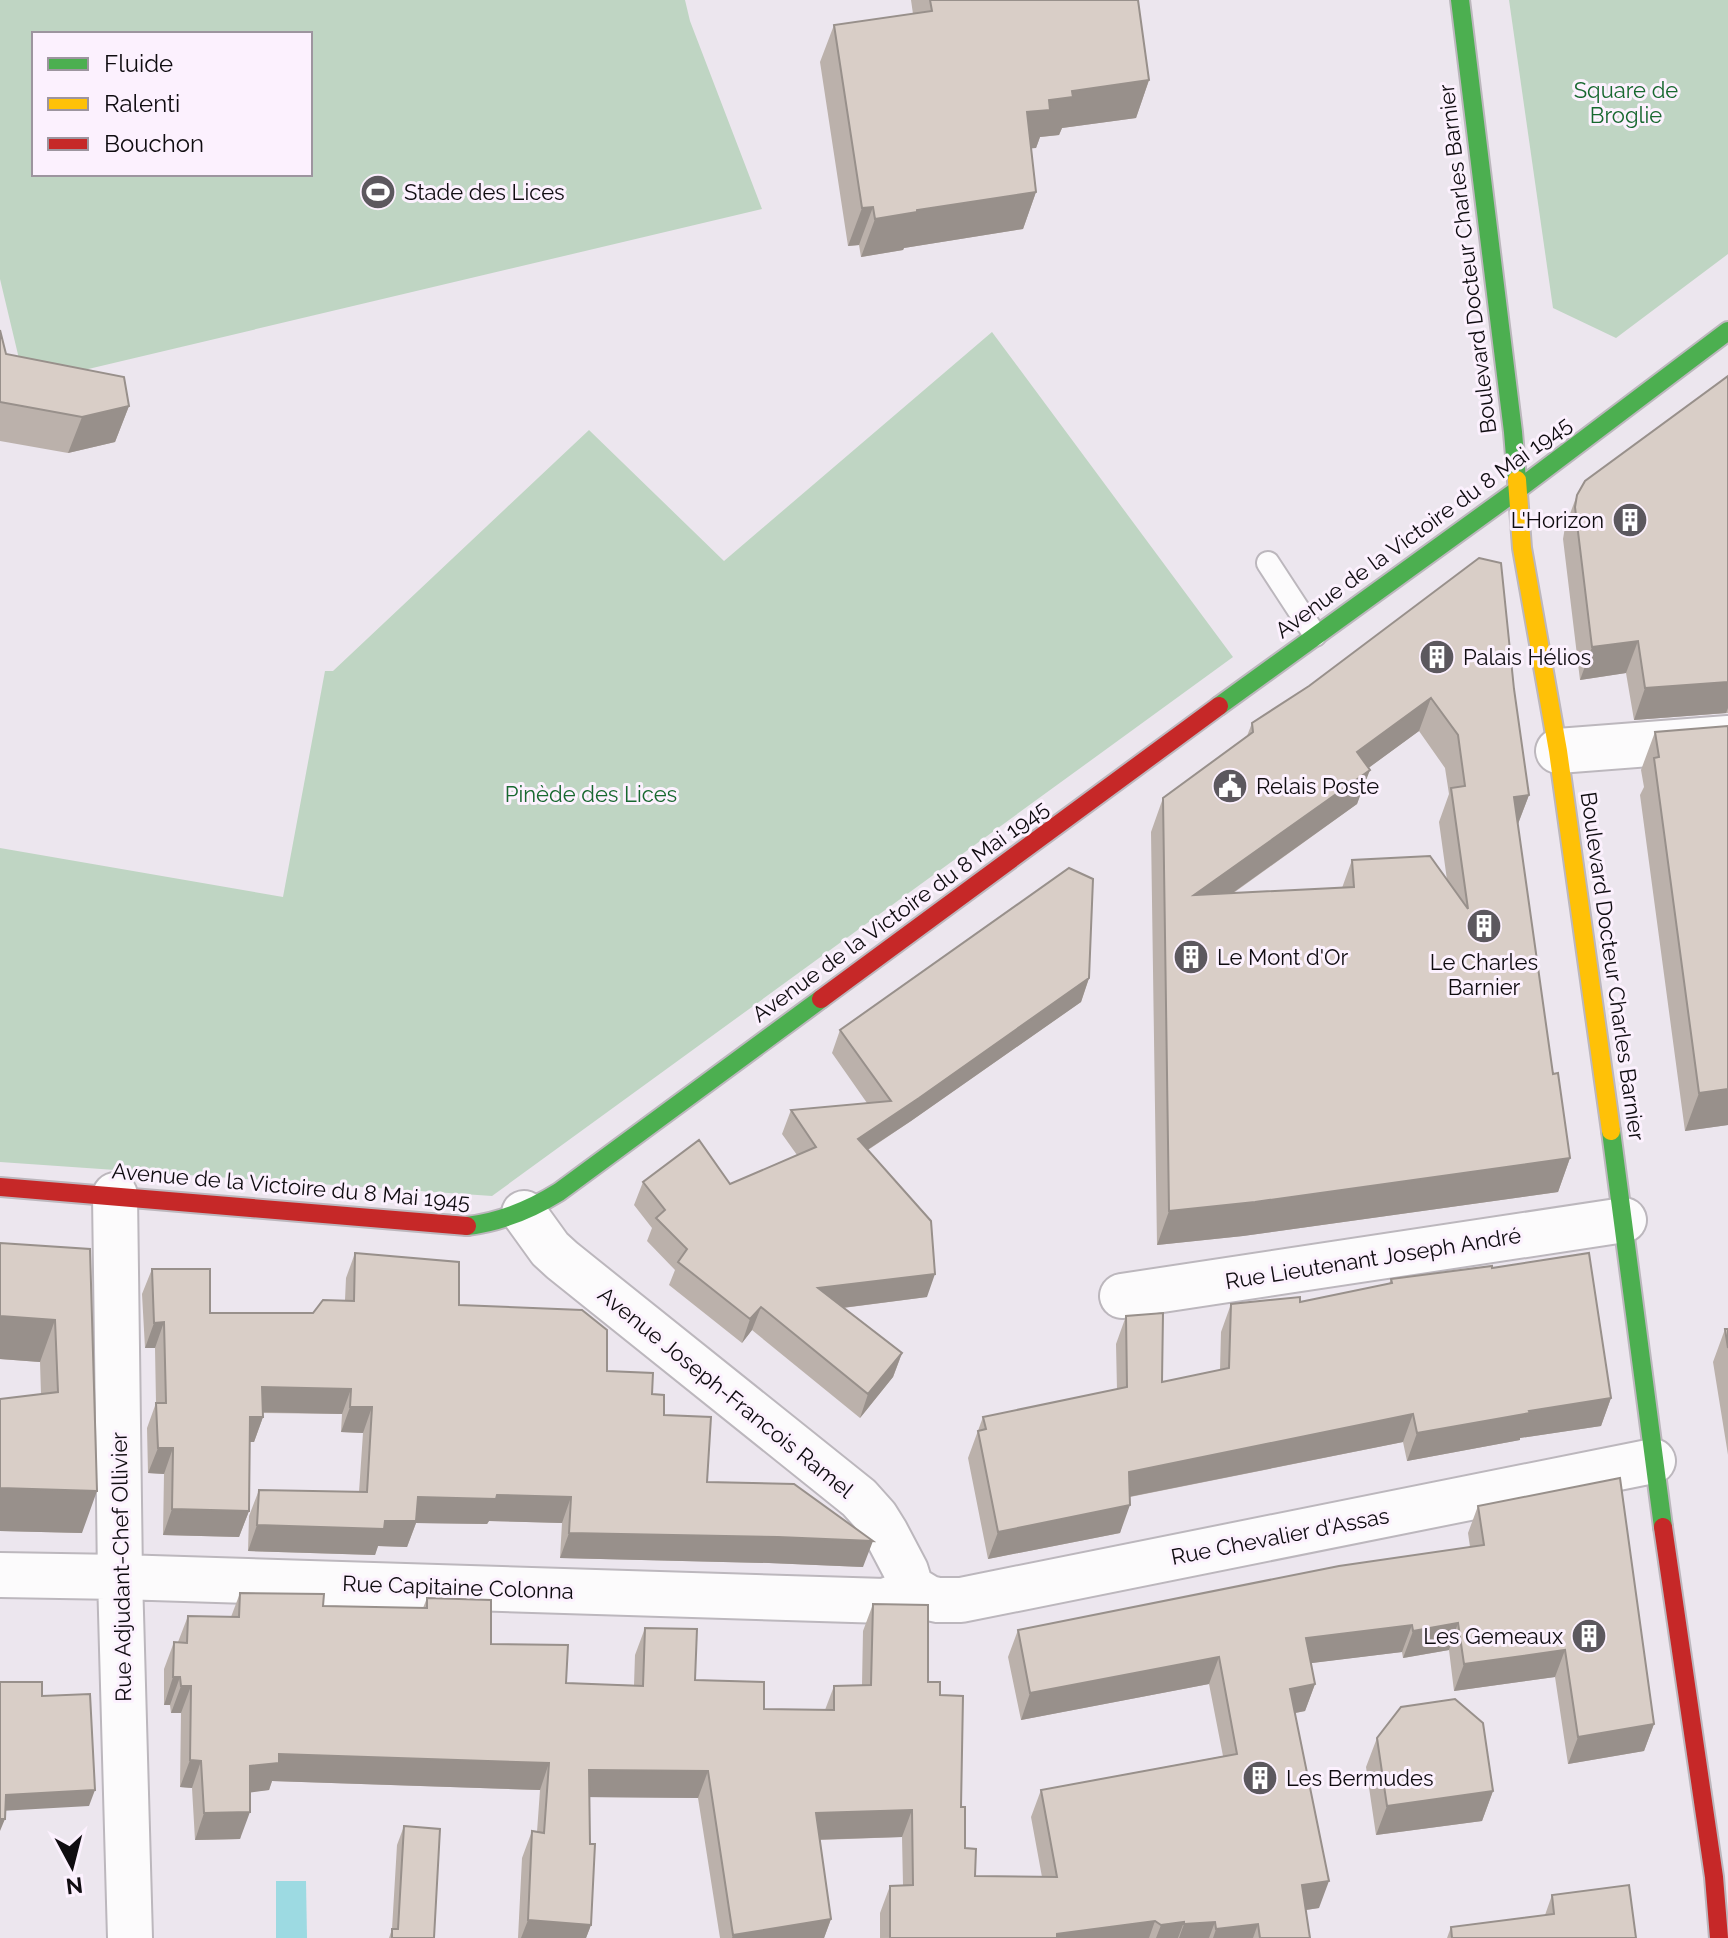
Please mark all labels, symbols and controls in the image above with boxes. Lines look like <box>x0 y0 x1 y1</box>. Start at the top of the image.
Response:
legend <box>32 32 312 176</box>
text: Fluide <box>104 49 173 78</box>
park label: Square de Broglie <box>1574 77 1678 128</box>
street label: Boulevard Docteur Charles Barnier <box>1433 83 1501 435</box>
text: Ralenti <box>104 89 180 118</box>
text: Bouchon <box>104 129 204 158</box>
sports icon: Stade des Lices <box>359 173 397 211</box>
place label: Stade des Lices <box>404 179 565 205</box>
street label: Avenue de la Victoire du 8 Mai 1945 <box>1270 411 1576 643</box>
building icon: L'Horizon <box>1611 501 1649 539</box>
place label: L'Horizon <box>1511 507 1604 533</box>
building icon: Palais Hélios <box>1418 638 1456 676</box>
place label: Palais Hélios <box>1463 644 1591 670</box>
public building icon: Relais Poste <box>1211 767 1249 805</box>
place label: Relais Poste <box>1256 773 1379 799</box>
park label: Pinède des Lices <box>505 781 677 807</box>
street label: Boulevard Docteur Charles Barnier <box>1576 790 1650 1142</box>
street label: Avenue de la Victoire du 8 Mai 1945 <box>747 795 1053 1027</box>
building icon: Le Charles Barnier <box>1465 907 1503 945</box>
building icon: Le Mont d'Or <box>1172 938 1210 976</box>
place label: Le Mont d'Or <box>1217 944 1348 970</box>
place label: Le Charles Barnier <box>1430 949 1538 1000</box>
street label: Avenue de la Victoire du 8 Mai 1945 <box>111 1157 471 1215</box>
street label: Rue Lieutenant Joseph André <box>1223 1222 1523 1294</box>
street label: Avenue Joseph-Francois Ramel <box>593 1281 859 1503</box>
street label: Rue Adjudant-Chef Ollivier <box>106 1432 136 1702</box>
street label: Rue Chevalier d'Assas <box>1169 1502 1391 1570</box>
street label: Rue Capitaine Colonna <box>342 1570 574 1604</box>
building icon: Les Gemeaux <box>1570 1617 1608 1655</box>
place label: Les Gemeaux <box>1423 1623 1563 1649</box>
building icon: Les Bermudes <box>1241 1759 1279 1797</box>
place label: Les Bermudes <box>1286 1765 1434 1791</box>
north arrow <box>32 1826 112 1906</box>
text: N <box>65 1872 84 1900</box>

